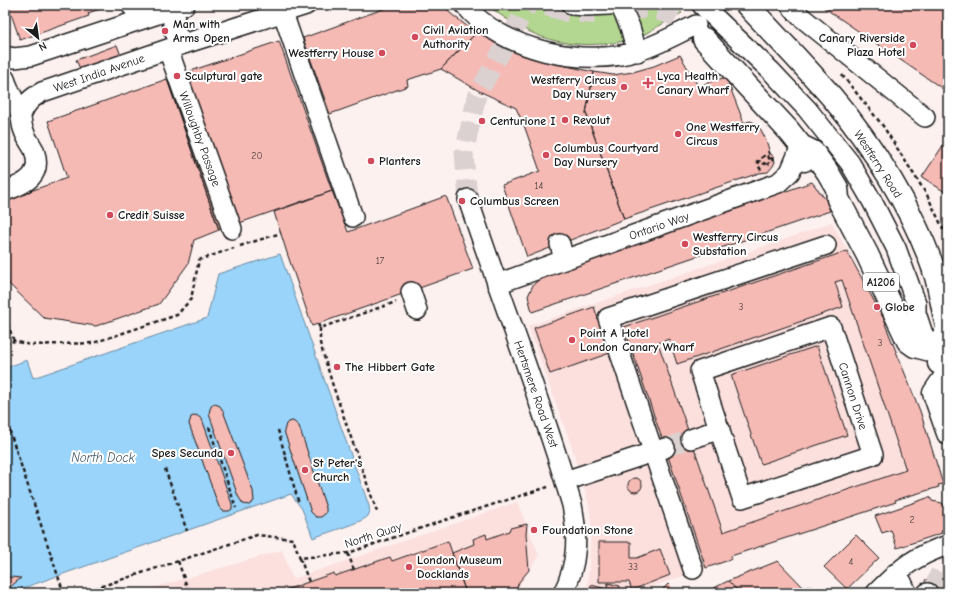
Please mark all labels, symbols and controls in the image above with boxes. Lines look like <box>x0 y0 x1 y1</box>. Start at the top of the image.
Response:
place label: Man with Arms Open <box>173 17 230 45</box>
north arrow <box>18 18 58 58</box>
place label: Civil Aviation Authority <box>423 23 489 51</box>
marker: Man with Arms Open <box>160 26 170 36</box>
place label: Canary Riverside Plaza Hotel <box>819 31 905 59</box>
marker: Civil Aviation Authority <box>410 32 420 42</box>
text: N <box>36 39 49 54</box>
marker: Canary Riverside Plaza Hotel <box>908 40 918 50</box>
place label: Westferry House <box>289 46 374 60</box>
marker: Westferry House <box>377 48 387 58</box>
street label: West India Avenue <box>52 51 146 95</box>
place label: Sculptural gate <box>185 69 263 83</box>
place label: Lyca Health Canary Wharf <box>657 69 730 97</box>
marker: Sculptural gate <box>172 71 182 81</box>
place label: Westferry Circus Day Nursery <box>531 73 616 101</box>
marker: Lyca Health Canary Wharf <box>642 77 654 89</box>
marker: Westferry Circus Day Nursery <box>619 82 629 92</box>
street label: Willoughby Passage <box>176 89 224 189</box>
place label: Revolut <box>573 113 611 127</box>
place label: Centurione I <box>490 114 555 128</box>
marker: Revolut <box>560 115 570 125</box>
marker: Centurione I <box>477 116 487 126</box>
place label: One Westferry Circus <box>686 120 760 148</box>
street label: Westferry Road <box>851 127 905 201</box>
marker: One Westferry Circus <box>673 129 683 139</box>
place label: Columbus Courtyard Day Nursery <box>554 141 658 169</box>
house number: 20 <box>251 150 263 162</box>
marker: Columbus Courtyard Day Nursery <box>541 150 551 160</box>
place label: Planters <box>379 154 421 168</box>
marker: Planters <box>366 156 376 166</box>
house number: 14 <box>535 180 544 192</box>
place label: Columbus Screen <box>470 194 559 208</box>
marker: Columbus Screen <box>457 196 467 206</box>
place label: Credit Suisse <box>118 208 185 222</box>
street label: Ontario Way <box>627 209 691 243</box>
marker: Credit Suisse <box>105 210 115 220</box>
place label: Westferry Circus Substation <box>693 230 778 258</box>
marker: Westferry Circus Substation <box>680 239 690 249</box>
house number: 17 <box>376 255 385 267</box>
road number: A1206 <box>863 273 899 291</box>
place label: Globe <box>885 300 915 314</box>
house number: 3 <box>738 301 744 313</box>
marker: Globe <box>872 302 882 312</box>
place label: Point A Hotel London Canary Wharf <box>580 326 695 354</box>
marker: Point A Hotel London Canary Wharf <box>567 335 577 345</box>
house number: 3 <box>877 337 883 349</box>
street label: Hertsmere Road West <box>511 339 561 450</box>
place label: The Hibbert Gate <box>345 360 435 374</box>
street label: Cannon Drive <box>836 361 870 431</box>
marker: The Hibbert Gate <box>332 362 342 372</box>
place label: Spes Secunda <box>152 446 223 460</box>
marker: Spes Secunda <box>226 448 236 458</box>
water label: North Dock <box>71 450 136 465</box>
place label: St Peter's Church <box>313 456 362 484</box>
marker: St Peter's Church <box>300 465 310 475</box>
house number: 2 <box>909 514 915 526</box>
street label: North Quay <box>343 519 404 551</box>
place label: Foundation Stone <box>542 523 633 537</box>
marker: Foundation Stone <box>529 525 539 535</box>
place label: London Museum Docklands <box>417 553 502 581</box>
house number: 4 <box>849 556 854 568</box>
house number: 33 <box>628 561 638 573</box>
marker: London Museum Docklands <box>404 562 414 572</box>

